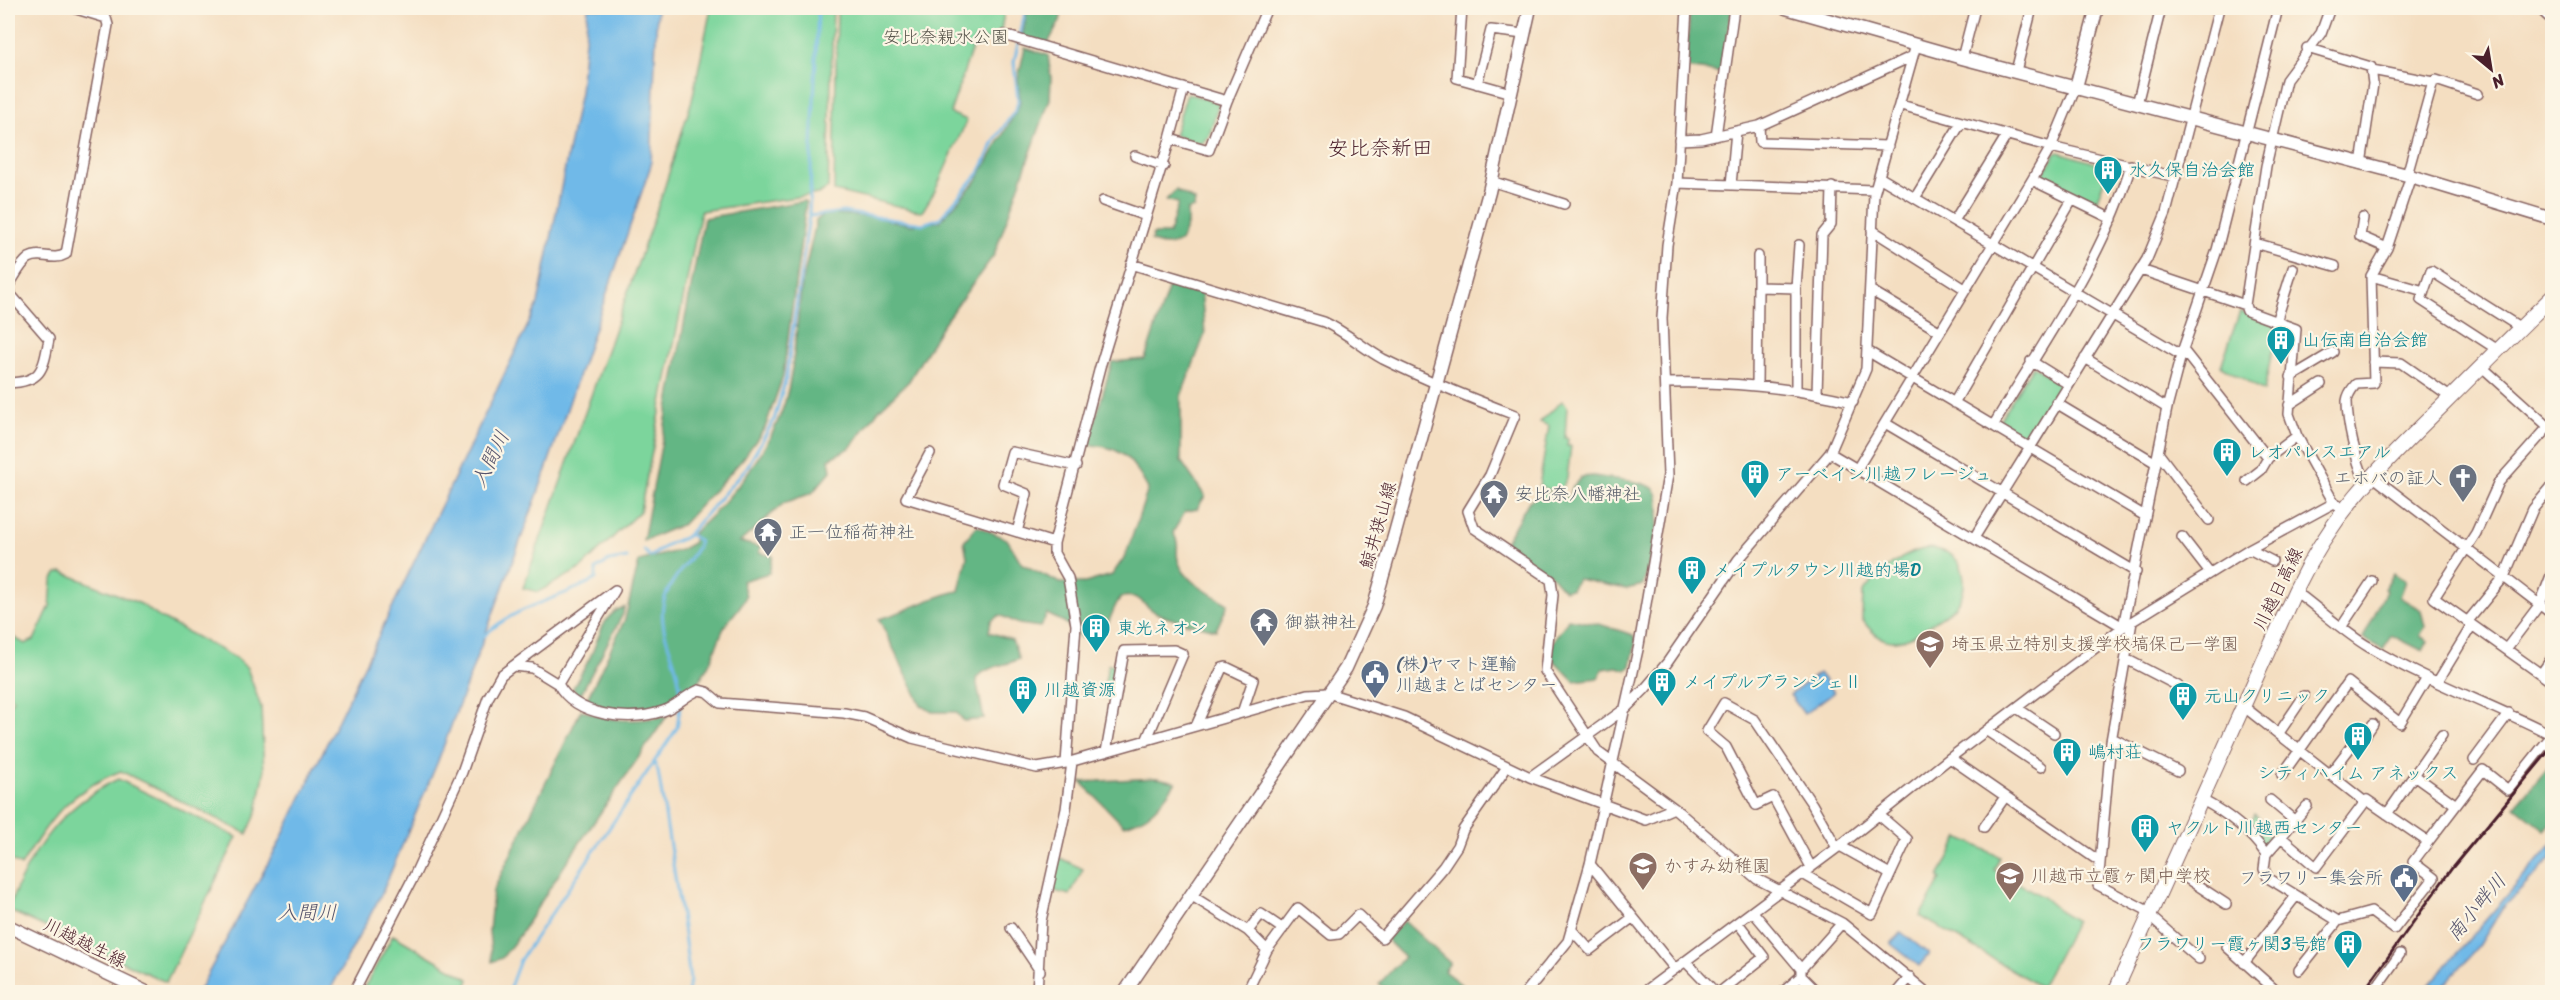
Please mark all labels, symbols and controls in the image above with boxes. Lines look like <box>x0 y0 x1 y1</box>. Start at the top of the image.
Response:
park label: 安比奈親水公園 <box>883 21 1009 53</box>
north arrow <box>2461 39 2521 99</box>
text: N <box>2485 66 2511 97</box>
district label: 安比奈新田 <box>1328 129 1433 167</box>
building icon: 水久保自治会館 <box>2092 154 2124 196</box>
place label: 水久保自治会館 <box>2129 154 2255 186</box>
building icon: 山伝南自治会館 <box>2265 324 2297 366</box>
place label: 山伝南自治会館 <box>2302 324 2428 356</box>
water label: 入間川 <box>462 425 519 494</box>
building icon: レオパレスエアル <box>2211 436 2243 478</box>
place label: レオパレスエアル <box>2248 436 2391 468</box>
building icon: アーベイン川越フレージュ <box>1739 458 1771 500</box>
place label: アーベイン川越フレージュ <box>1776 458 1992 490</box>
place label: エホバの証人 <box>2334 462 2442 494</box>
church icon: エホバの証人 <box>2447 462 2479 504</box>
street label: 鯨井狭山線 <box>1350 477 1406 573</box>
temple icon: 安比奈八幡神社 <box>1478 478 1510 520</box>
place label: 安比奈八幡神社 <box>1515 478 1641 510</box>
temple icon: 正一位稲荷神社 <box>752 516 784 558</box>
place label: 正一位稲荷神社 <box>789 516 915 548</box>
street label: 川越日高線 <box>2244 542 2312 636</box>
building icon: メイプルタウン川越的場D <box>1676 554 1708 596</box>
place label: メイプルタウン川越的場D <box>1713 554 1921 586</box>
temple icon: 御嶽神社 <box>1248 606 1280 648</box>
place label: 御嶽神社 <box>1285 606 1357 638</box>
building icon: 東光ネオン <box>1080 612 1112 654</box>
place label: 東光ネオン <box>1117 612 1207 644</box>
school or university icon: 埼玉県立特別支援学校塙保己一学園 <box>1914 628 1946 670</box>
place label: 埼玉県立特別支援学校塙保己一学園 <box>1951 628 2239 660</box>
place label: (株)ヤマト運輸 川越まとばセンター <box>1396 648 1557 701</box>
public building icon: (株)ヤマト運輸 川越まとばセンター <box>1359 658 1391 700</box>
building icon: メイプルブランシェⅡ <box>1646 666 1678 708</box>
place label: メイプルブランシェⅡ <box>1683 666 1862 698</box>
building icon: 川越資源 <box>1007 674 1039 716</box>
place label: 川越資源 <box>1044 674 1116 706</box>
building icon: 元山クリニック <box>2167 680 2199 722</box>
place label: 元山クリニック <box>2204 680 2330 712</box>
building icon: シティハイム アネックス <box>2342 720 2374 762</box>
building icon: 嶋村荘 <box>2051 736 2083 778</box>
place label: 嶋村荘 <box>2088 736 2142 768</box>
place label: シティハイム アネックス <box>2258 757 2458 789</box>
building icon: ヤクルト川越西センター <box>2129 812 2161 854</box>
place label: ヤクルト川越西センター <box>2166 812 2362 844</box>
school or university icon: かすみ幼稚園 <box>1627 850 1659 892</box>
place label: かすみ幼稚園 <box>1664 850 1771 882</box>
school or university icon: 川越市立霞ヶ関中学校 <box>1994 860 2026 902</box>
place label: 川越市立霞ヶ関中学校 <box>2031 860 2211 892</box>
place label: フラワリー集会所 <box>2239 862 2383 894</box>
public building icon: フラワリー集会所 <box>2388 862 2420 904</box>
water label: 南小畔川 <box>2437 865 2516 949</box>
water label: 入間川 <box>277 895 337 930</box>
street label: 川越越生線 <box>38 909 132 977</box>
place label: フラワリー霞ヶ関3号館 <box>2137 928 2327 960</box>
building icon: フラワリー霞ヶ関3号館 <box>2332 928 2364 970</box>

